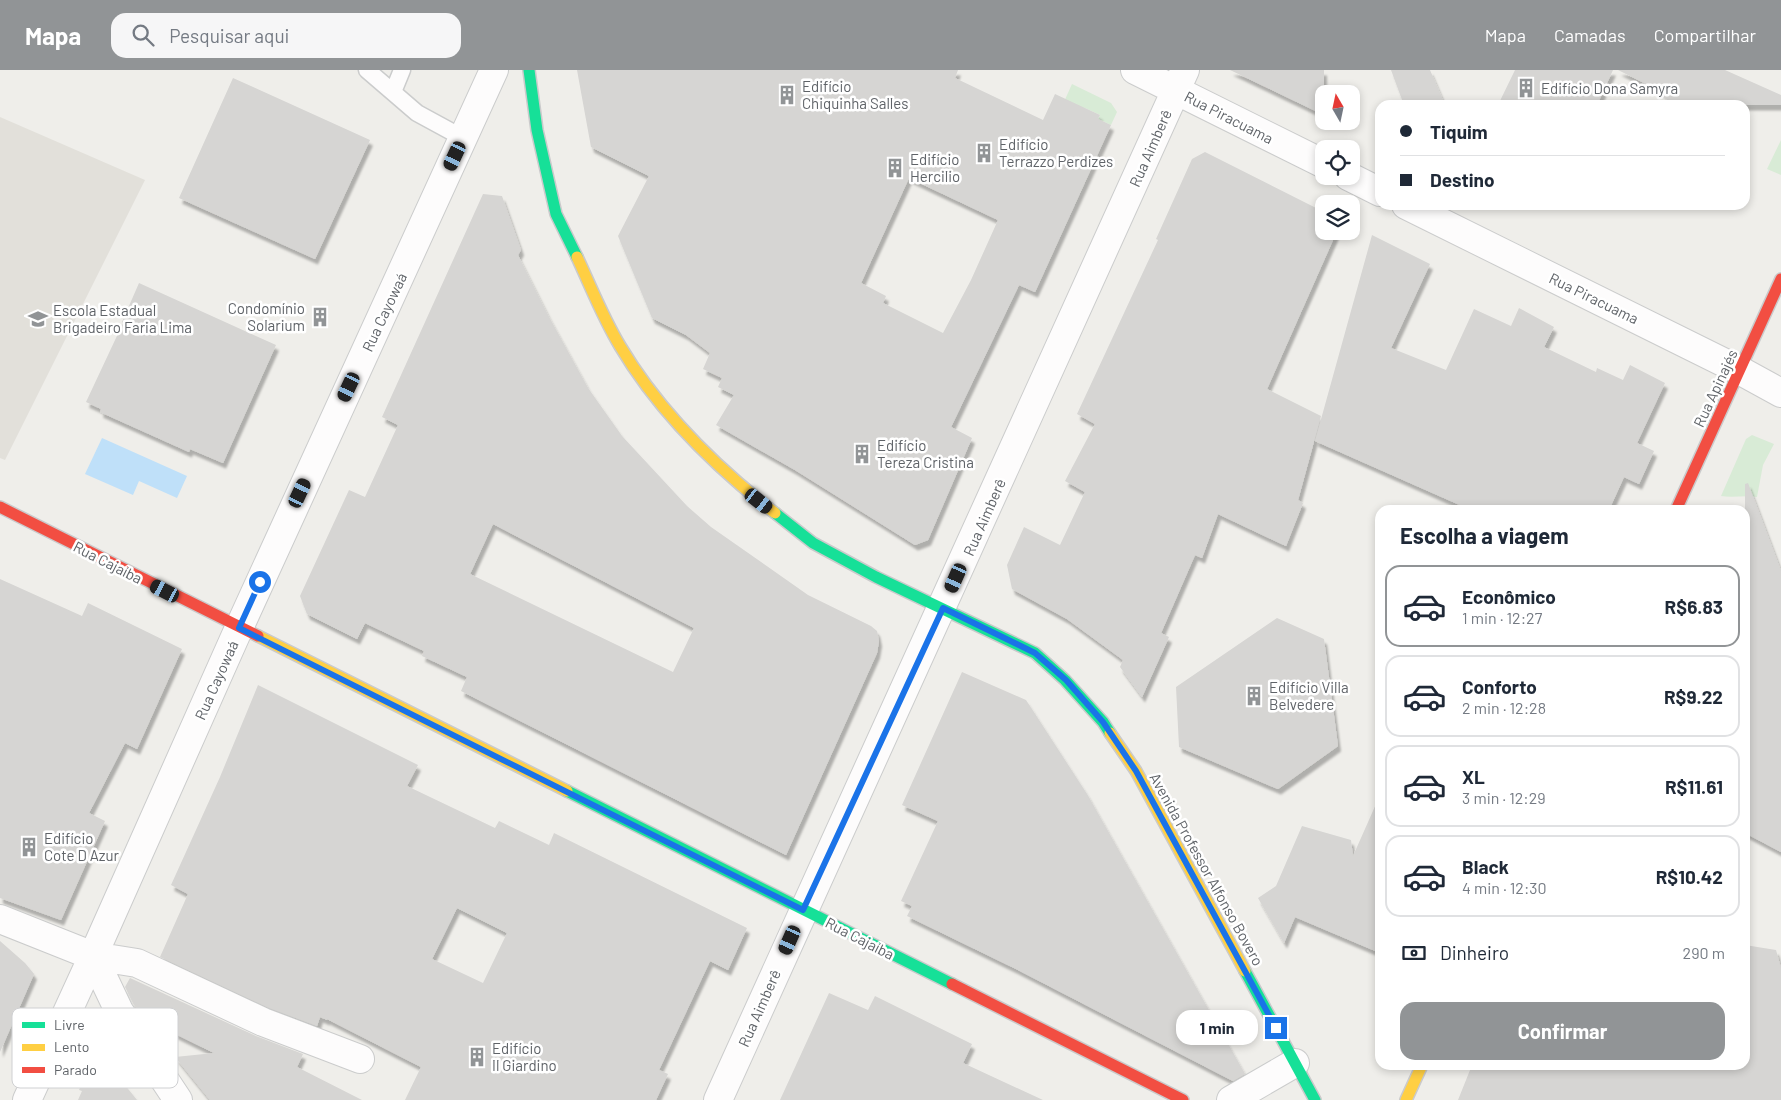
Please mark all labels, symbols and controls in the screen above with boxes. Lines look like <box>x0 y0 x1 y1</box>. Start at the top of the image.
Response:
search box <box>111 13 461 58</box>
text: Mapa <box>25 21 81 50</box>
icon: search <box>129 21 157 49</box>
text: Pesquisar aqui <box>169 24 289 47</box>
text: Mapa <box>1485 24 1526 46</box>
text: Camadas <box>1554 24 1626 46</box>
text: Compartilhar <box>1654 24 1756 46</box>
place label: Edifício Chiquinha Salles <box>802 77 908 112</box>
building icon: Edifício Dona Samyra <box>1515 77 1537 99</box>
place label: Edifício Dona Samyra <box>1541 79 1678 97</box>
building icon: Edifício Chiquinha Salles <box>776 84 798 106</box>
north arrow <box>1315 85 1360 130</box>
map controls <box>1315 85 1360 240</box>
street label: Rua Piracuama <box>1182 87 1276 147</box>
street label: Rua Aimberê <box>1125 107 1175 189</box>
text: Tiquim <box>1430 120 1488 143</box>
place label: Edifício Terrazzo Perdizes <box>999 135 1113 170</box>
car <box>441 139 468 173</box>
button: locate <box>1315 140 1360 185</box>
building icon: Edifício Terrazzo Perdizes <box>973 142 995 164</box>
place label: Edifício Hercilio <box>910 150 960 185</box>
building icon: Edifício Hercilio <box>884 157 906 179</box>
text: Destino <box>1430 168 1495 191</box>
button: layers <box>1315 195 1360 240</box>
street label: Rua Piracuama <box>1546 269 1642 327</box>
street label: Rua Cayowaá <box>358 270 410 354</box>
place label: Condomínio Solarium <box>228 299 305 334</box>
place label: Escola Estadual Brigadeiro Faria Lima <box>53 301 192 336</box>
building icon: Condomínio Solarium <box>309 306 331 328</box>
school or university icon: Escola Estadual Brigadeiro Faria Lima <box>27 308 49 330</box>
street label: Rua Apinajés <box>1689 346 1741 430</box>
car <box>335 370 362 404</box>
place label: Edifício Tereza Cristina <box>877 436 974 471</box>
building icon: Edifício Tereza Cristina <box>851 443 873 465</box>
car <box>286 476 313 510</box>
street label: Rua Aimberê <box>959 476 1009 558</box>
car <box>742 486 775 516</box>
text: Escolha a viagem <box>1400 522 1569 548</box>
street label: Rua Cajaíba <box>71 537 145 587</box>
car <box>943 561 968 595</box>
route start <box>249 571 271 593</box>
car <box>148 578 181 604</box>
icon: car <box>1402 584 1447 629</box>
text: Econômico <box>1462 585 1556 608</box>
text: R$6.83 <box>1665 595 1723 618</box>
text: 1 min · 12:27 <box>1462 608 1542 627</box>
street label: Rua Cayowaá <box>190 638 242 722</box>
icon: car <box>1402 674 1447 719</box>
text: Conforto <box>1462 675 1537 698</box>
place label: Edifício Villa Belvedere <box>1269 678 1349 713</box>
building icon: Edifício Villa Belvedere <box>1243 685 1265 707</box>
text: R$9.22 <box>1664 685 1723 708</box>
text: 2 min · 12:28 <box>1462 698 1546 717</box>
icon: car <box>1402 764 1447 809</box>
text: XL <box>1462 765 1485 788</box>
street label: Avenida Professor Alfonso Bovero <box>1146 770 1268 968</box>
text: R$11.61 <box>1665 775 1723 798</box>
text: 3 min · 12:29 <box>1462 788 1546 807</box>
place label: Edifício Cote D Azur <box>44 829 119 864</box>
building icon: Edifício Cote D Azur <box>18 836 40 858</box>
icon: car <box>1402 854 1447 899</box>
text: Black <box>1462 855 1509 878</box>
text: R$10.42 <box>1656 865 1723 888</box>
text: 4 min · 12:30 <box>1462 878 1547 897</box>
street label: Rua Cajaíba <box>823 913 897 963</box>
car <box>777 923 802 957</box>
icon: cash <box>1400 939 1428 967</box>
text: Dinheiro <box>1440 941 1509 964</box>
text: 290 m <box>1683 943 1725 962</box>
street label: Rua Aimberê <box>734 967 784 1049</box>
button: Confirmar <box>1400 1002 1725 1060</box>
legend <box>12 1008 178 1088</box>
callout: 1 min <box>1176 1010 1258 1046</box>
text: Livre <box>54 1016 85 1033</box>
route end <box>1265 1017 1287 1039</box>
text: 1 min <box>1199 1018 1235 1037</box>
text: Lento <box>54 1038 89 1055</box>
place label: Edifício Il Giardino <box>492 1039 557 1074</box>
building icon: Edifício Il Giardino <box>466 1046 488 1068</box>
text: Parado <box>54 1061 97 1078</box>

